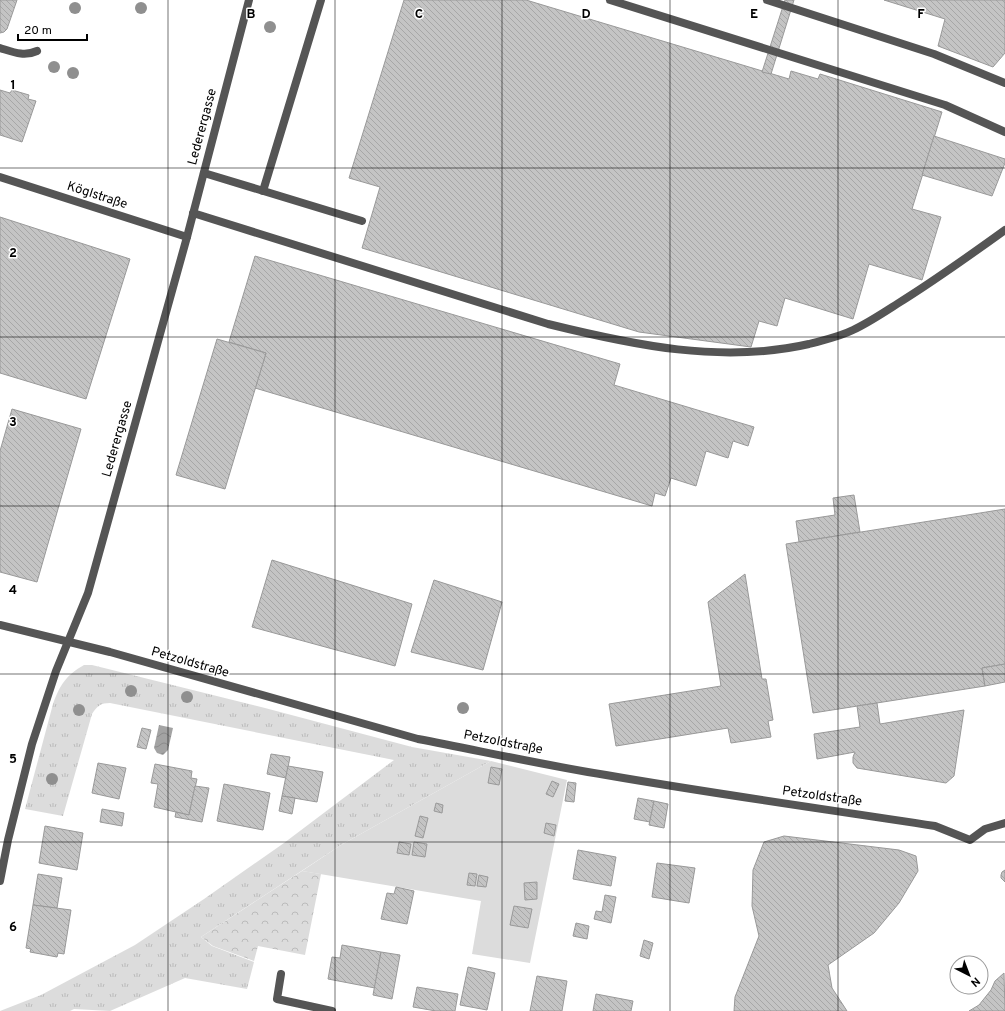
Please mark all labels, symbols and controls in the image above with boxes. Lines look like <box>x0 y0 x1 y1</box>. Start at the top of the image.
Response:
text: B <box>247 7 256 23</box>
text: C <box>415 7 423 23</box>
text: D <box>581 7 591 23</box>
text: E <box>750 7 758 23</box>
text: F <box>917 7 925 23</box>
scale bar <box>18 16 87 42</box>
text: 20 m <box>24 23 52 39</box>
text: 1 <box>10 78 16 94</box>
street label: Lederergasse <box>185 87 221 167</box>
street label: Köglstraße <box>65 179 129 213</box>
text: 2 <box>9 246 17 262</box>
street label: Lederergasse <box>99 399 137 479</box>
text: 3 <box>9 415 17 431</box>
text: 4 <box>9 583 17 599</box>
street label: Petzoldstraße <box>149 644 231 682</box>
street label: Petzoldstraße <box>462 727 544 759</box>
text: 5 <box>9 752 17 768</box>
street label: Petzoldstraße <box>781 783 863 811</box>
text: 6 <box>9 920 17 936</box>
north arrow <box>949 955 989 995</box>
text: N <box>967 974 983 990</box>

